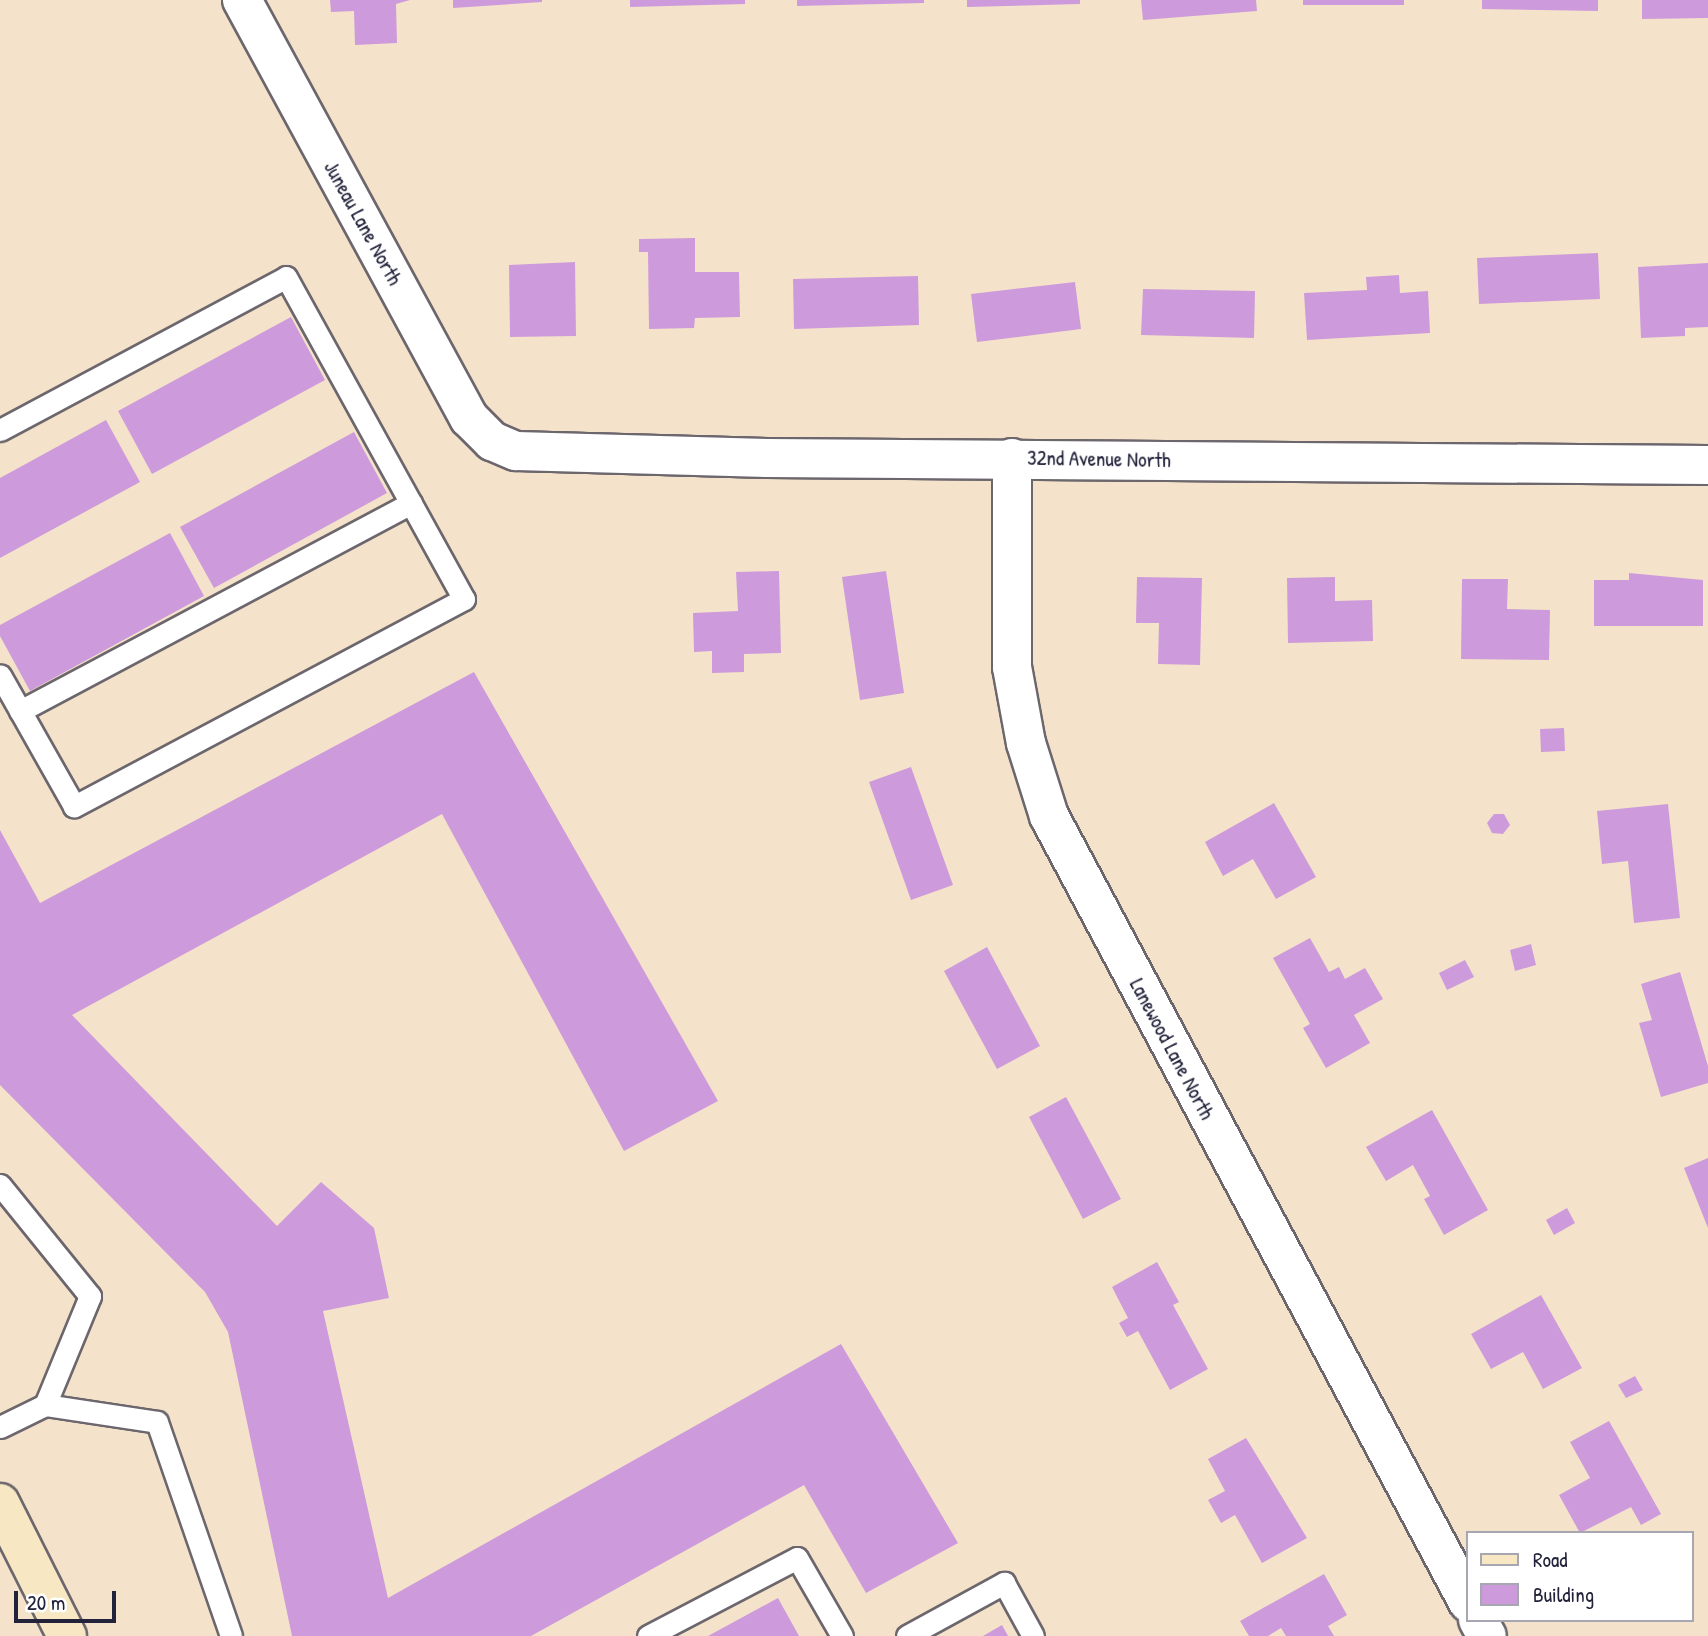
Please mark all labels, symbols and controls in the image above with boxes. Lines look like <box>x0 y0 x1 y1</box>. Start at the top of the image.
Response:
street label: Juneau Lane North <box>319 157 407 289</box>
street label: 32nd Avenue North <box>1027 445 1171 473</box>
street label: Lanewood Lane North <box>1124 974 1220 1124</box>
legend <box>1466 1531 1694 1622</box>
text: Road <box>1533 1545 1567 1574</box>
scale bar <box>18 1576 119 1620</box>
text: Building <box>1533 1580 1594 1609</box>
text: 20 m <box>27 1588 65 1617</box>

